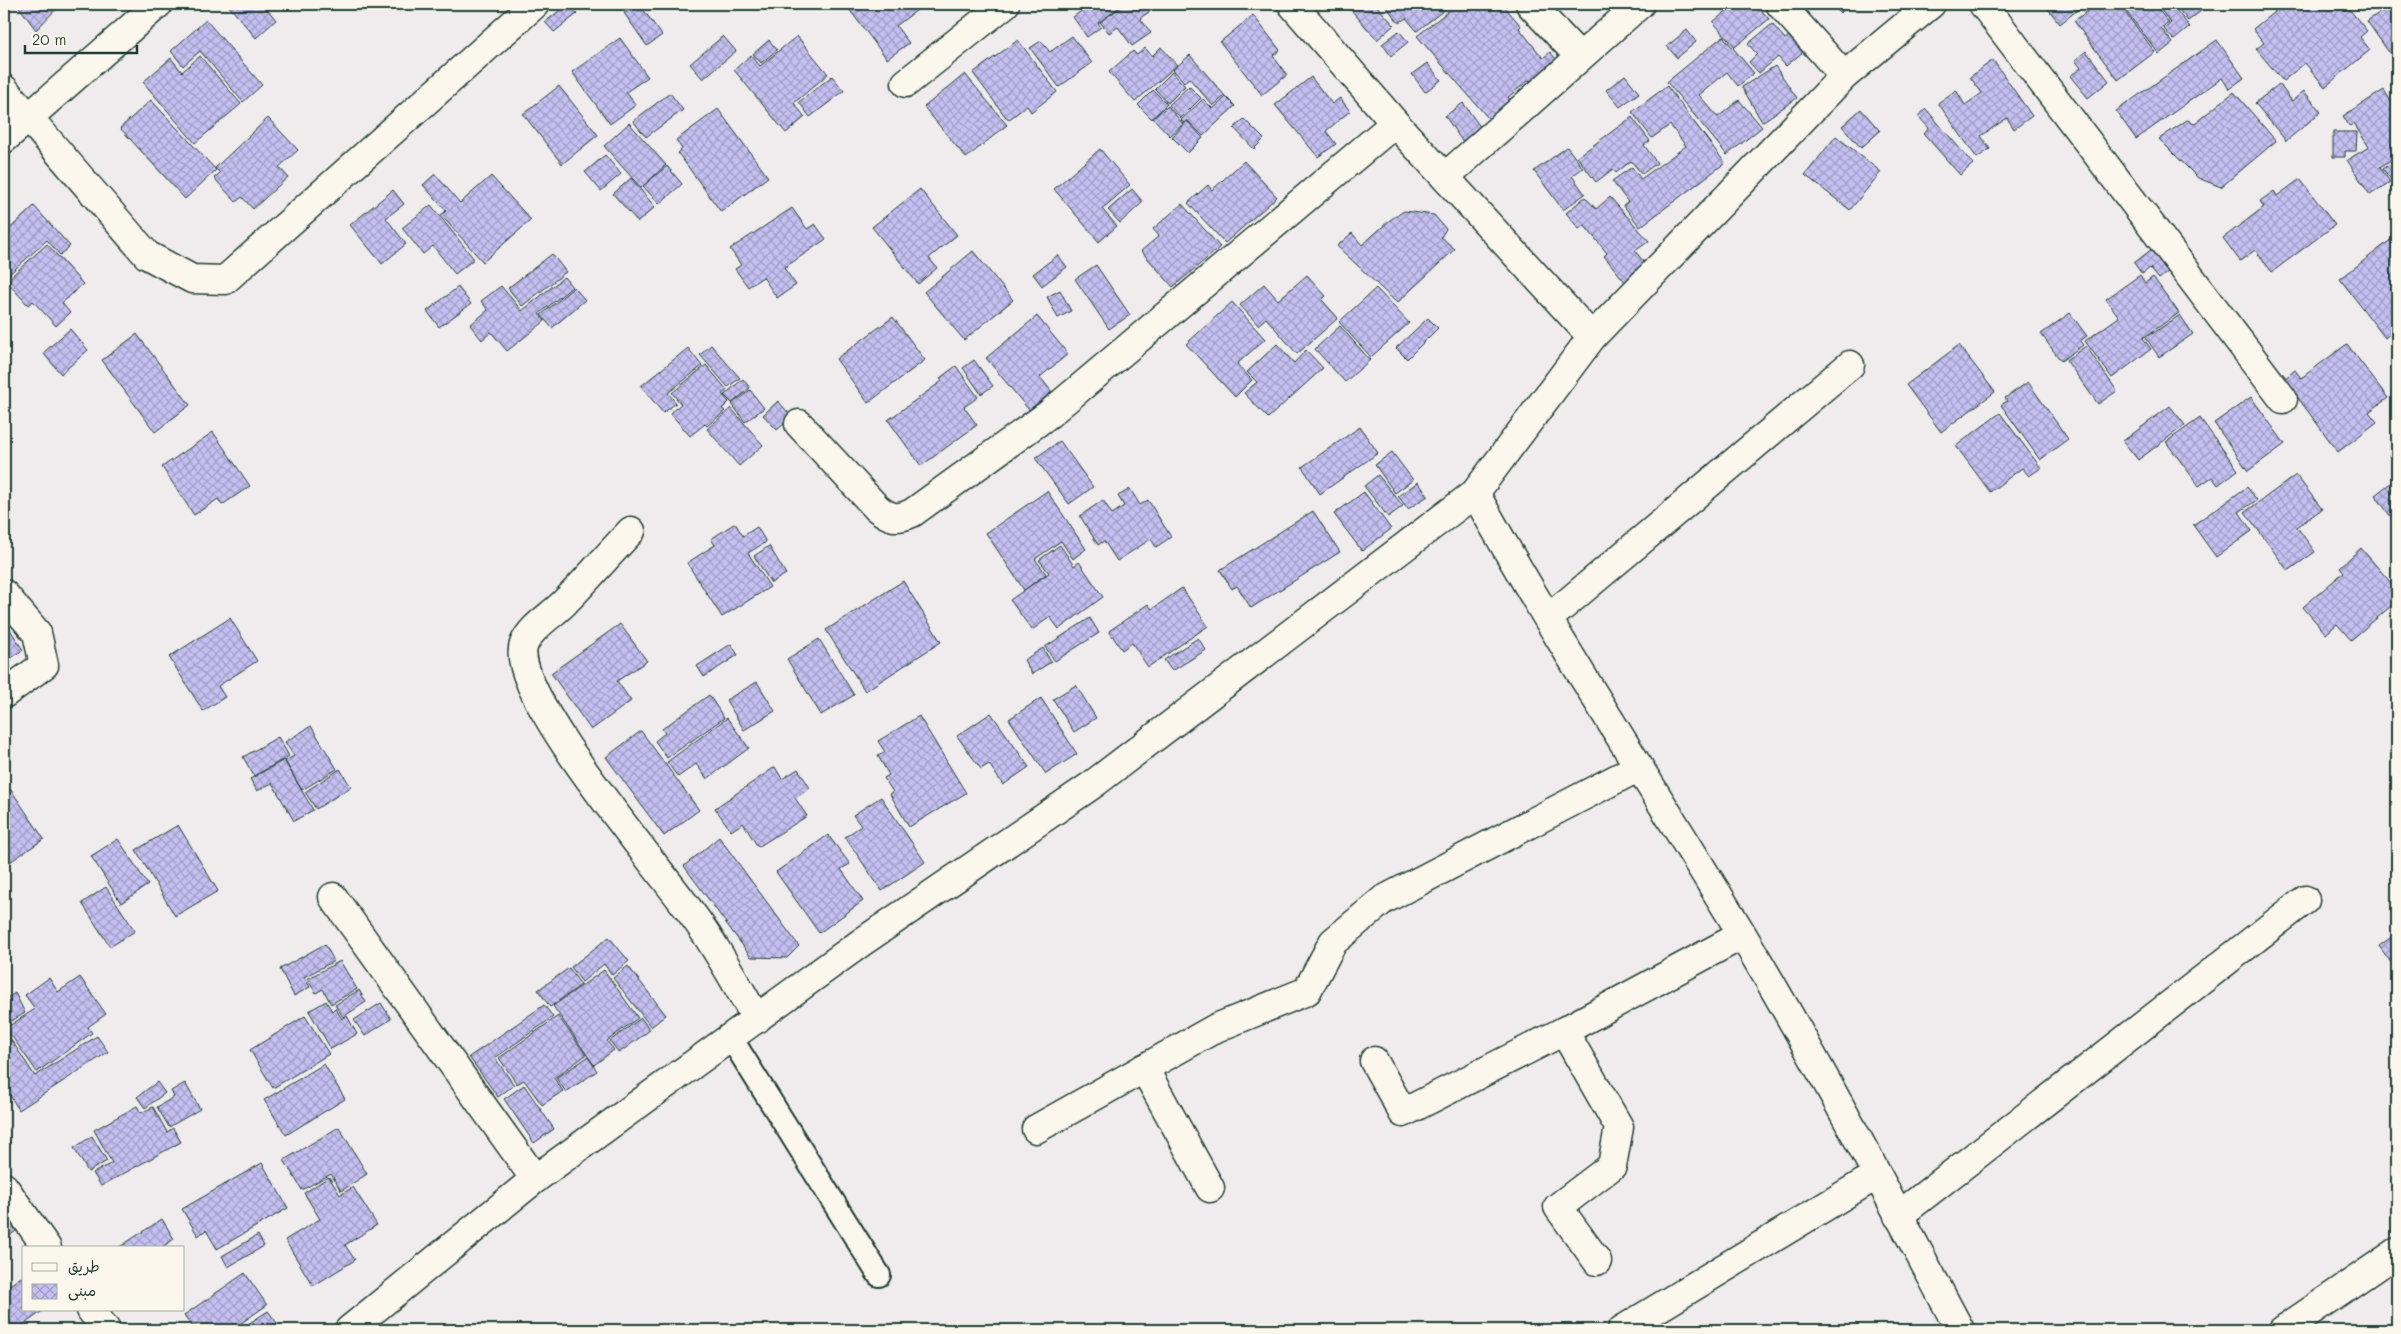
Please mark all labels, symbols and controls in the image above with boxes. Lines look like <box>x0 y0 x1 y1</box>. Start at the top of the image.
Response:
scale bar <box>25 22 138 54</box>
text: 20 m <box>32 29 66 49</box>
legend <box>22 1246 185 1312</box>
text: طريق <box>68 1256 100 1276</box>
text: مبنى <box>68 1280 96 1301</box>

